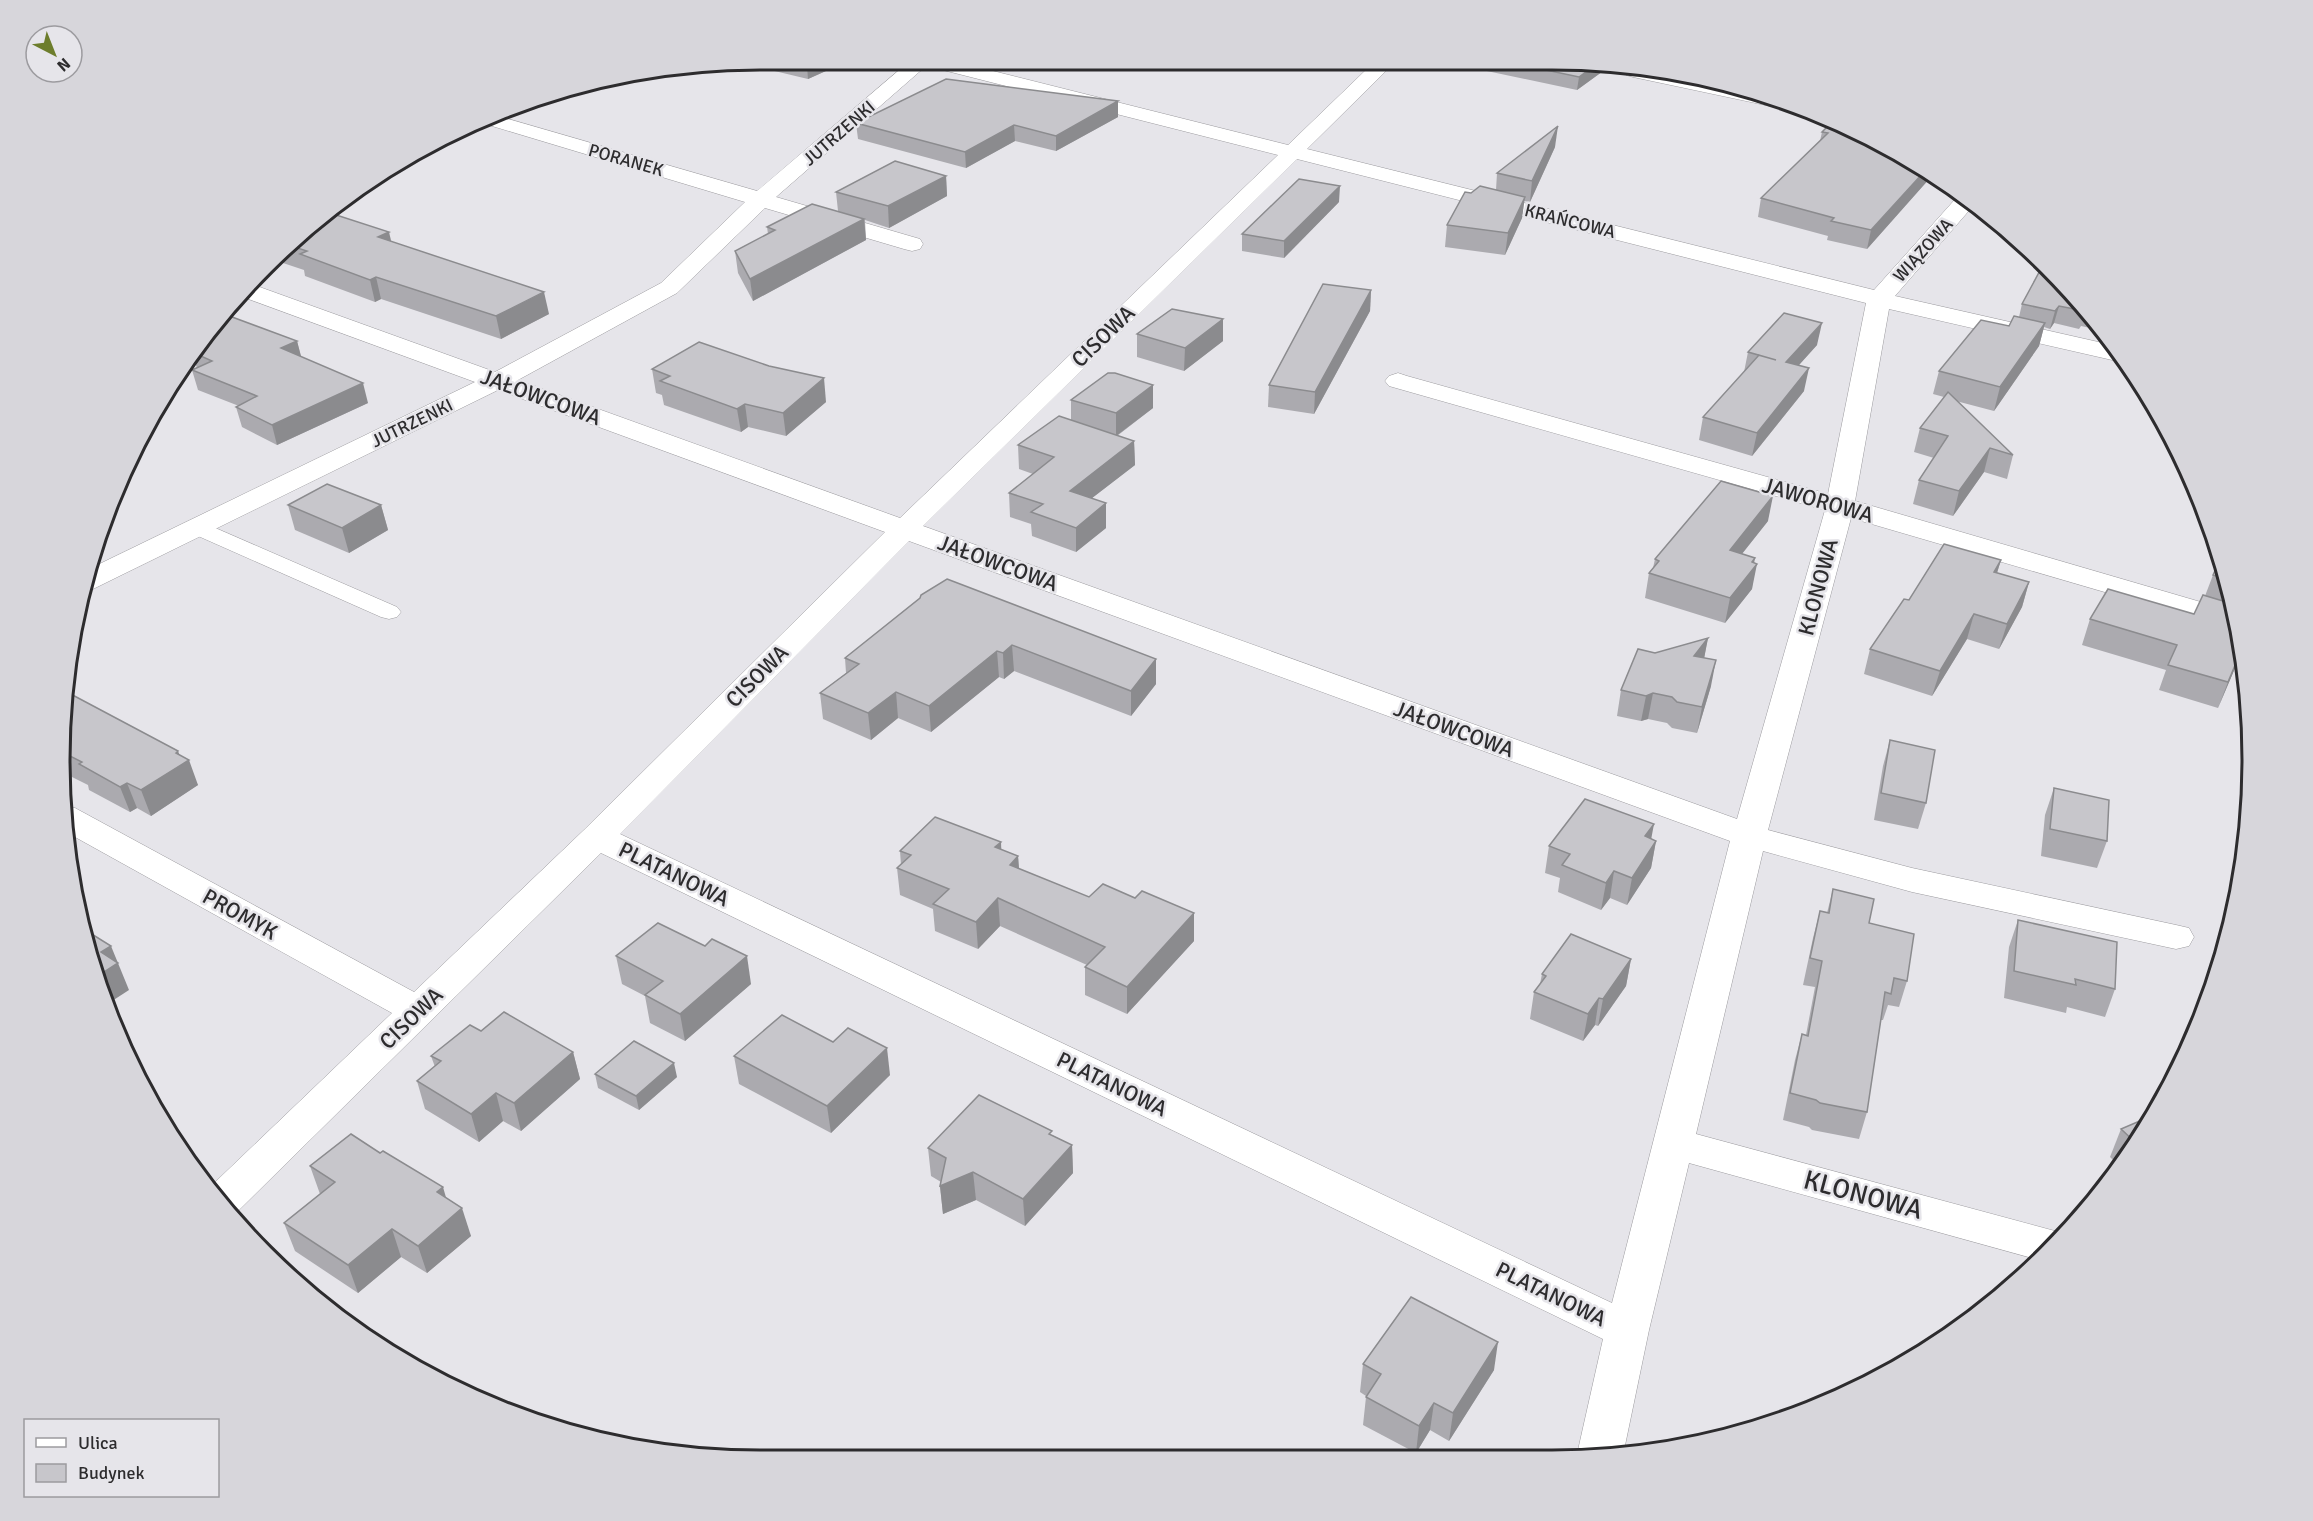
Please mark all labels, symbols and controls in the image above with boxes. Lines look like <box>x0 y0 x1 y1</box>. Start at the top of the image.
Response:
north arrow <box>24 24 84 84</box>
text: N <box>53 53 74 76</box>
street label: JUTRZENKI <box>798 96 880 170</box>
street label: PORANEK <box>586 139 666 181</box>
street label: KRAŃCOWA <box>1522 199 1618 243</box>
street label: WIĄZOWA <box>1888 213 1958 287</box>
street label: CISOWA <box>1066 299 1141 373</box>
street label: JAŁOWCOWA <box>477 363 605 431</box>
street label: JUTRZENKI <box>367 394 457 452</box>
street label: JAWOROWA <box>1759 471 1877 529</box>
street label: JAŁOWCOWA <box>934 529 1062 597</box>
street label: KLONOWA <box>1792 535 1844 638</box>
street label: CISOWA <box>720 639 794 713</box>
street label: JAŁOWCOWA <box>1390 695 1518 763</box>
street label: PLATANOWA <box>614 836 734 913</box>
street label: PROMYK <box>198 883 282 945</box>
street label: CISOWA <box>374 981 449 1055</box>
street label: PLATANOWA <box>1052 1046 1172 1123</box>
street label: KLONOWA <box>1800 1163 1926 1227</box>
street label: PLATANOWA <box>1491 1256 1611 1333</box>
legend <box>24 1419 219 1497</box>
text: Ulica <box>78 1432 118 1454</box>
text: Budynek <box>78 1462 145 1484</box>

